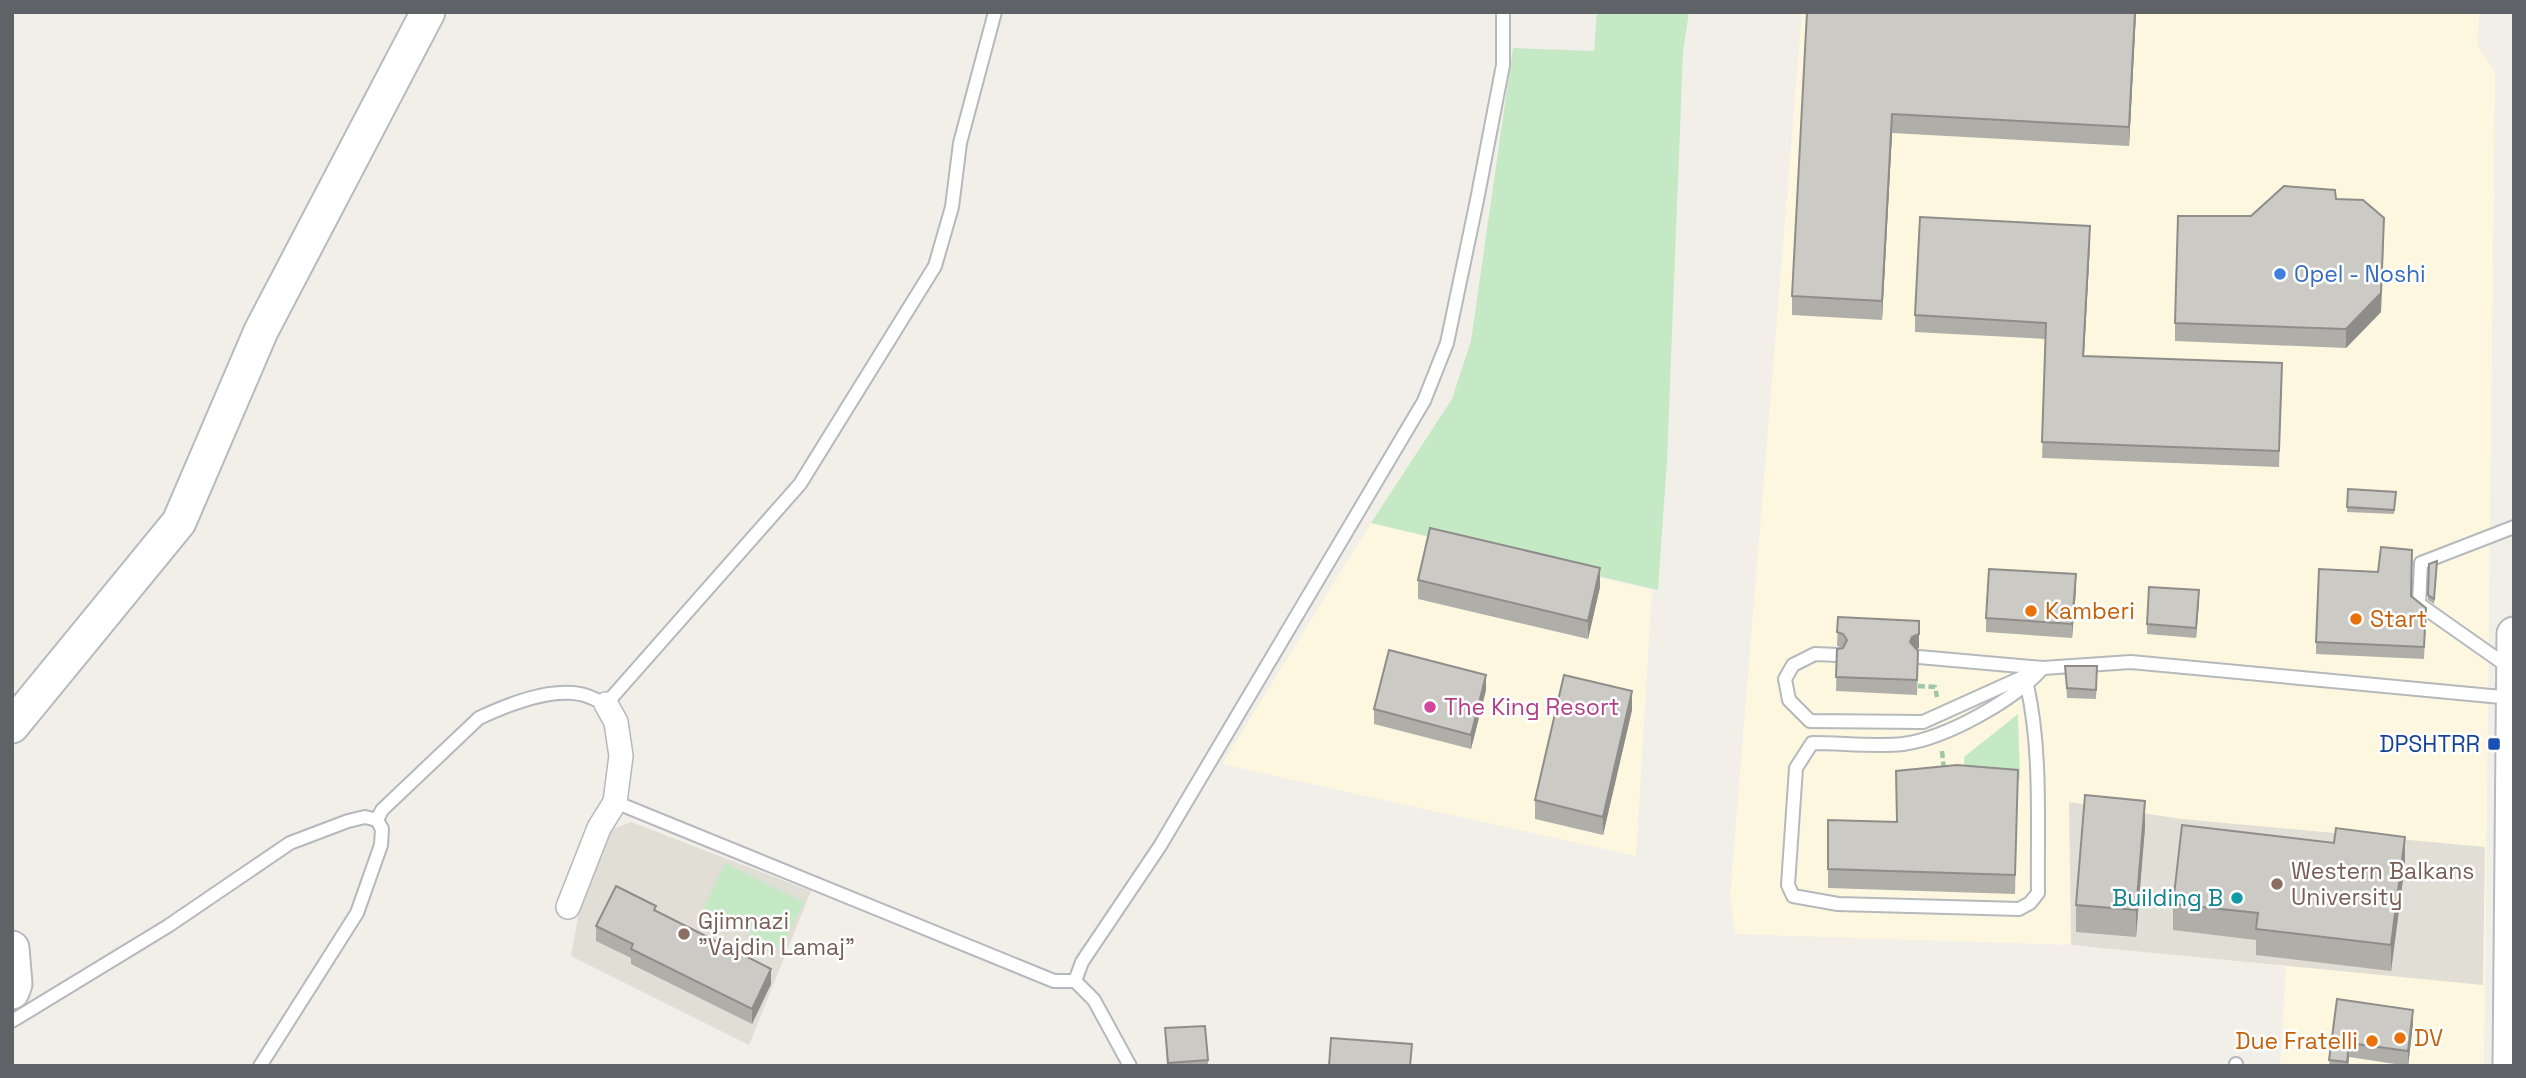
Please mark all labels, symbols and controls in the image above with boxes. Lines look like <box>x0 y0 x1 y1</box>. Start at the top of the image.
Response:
place label: Opel - Noshi <box>2294 259 2426 289</box>
marker: Opel - Noshi <box>2272 266 2288 282</box>
place label: Kamberi <box>2045 596 2135 626</box>
marker: Kamberi <box>2023 603 2039 619</box>
place label: Start <box>2370 604 2427 634</box>
marker: Start <box>2348 611 2364 627</box>
place label: The King Resort <box>1444 692 1619 722</box>
marker: The King Resort <box>1422 699 1438 715</box>
place label: DPSHTRR <box>2379 729 2480 759</box>
marker: DPSHTRR <box>2486 736 2502 752</box>
place label: Western Balkans University <box>2291 856 2474 912</box>
marker: Western Balkans University <box>2269 876 2285 892</box>
place label: Building B <box>2112 883 2223 913</box>
marker: Building B <box>2229 890 2245 906</box>
place label: Gjimnazi "Vajdin Lamaj" <box>698 906 855 962</box>
marker: Gjimnazi "Vajdin Lamaj" <box>676 926 692 942</box>
place label: DV <box>2414 1023 2443 1053</box>
place label: Due Fratelli <box>2235 1026 2358 1056</box>
marker: DV <box>2392 1030 2408 1046</box>
marker: Due Fratelli <box>2364 1033 2380 1049</box>

